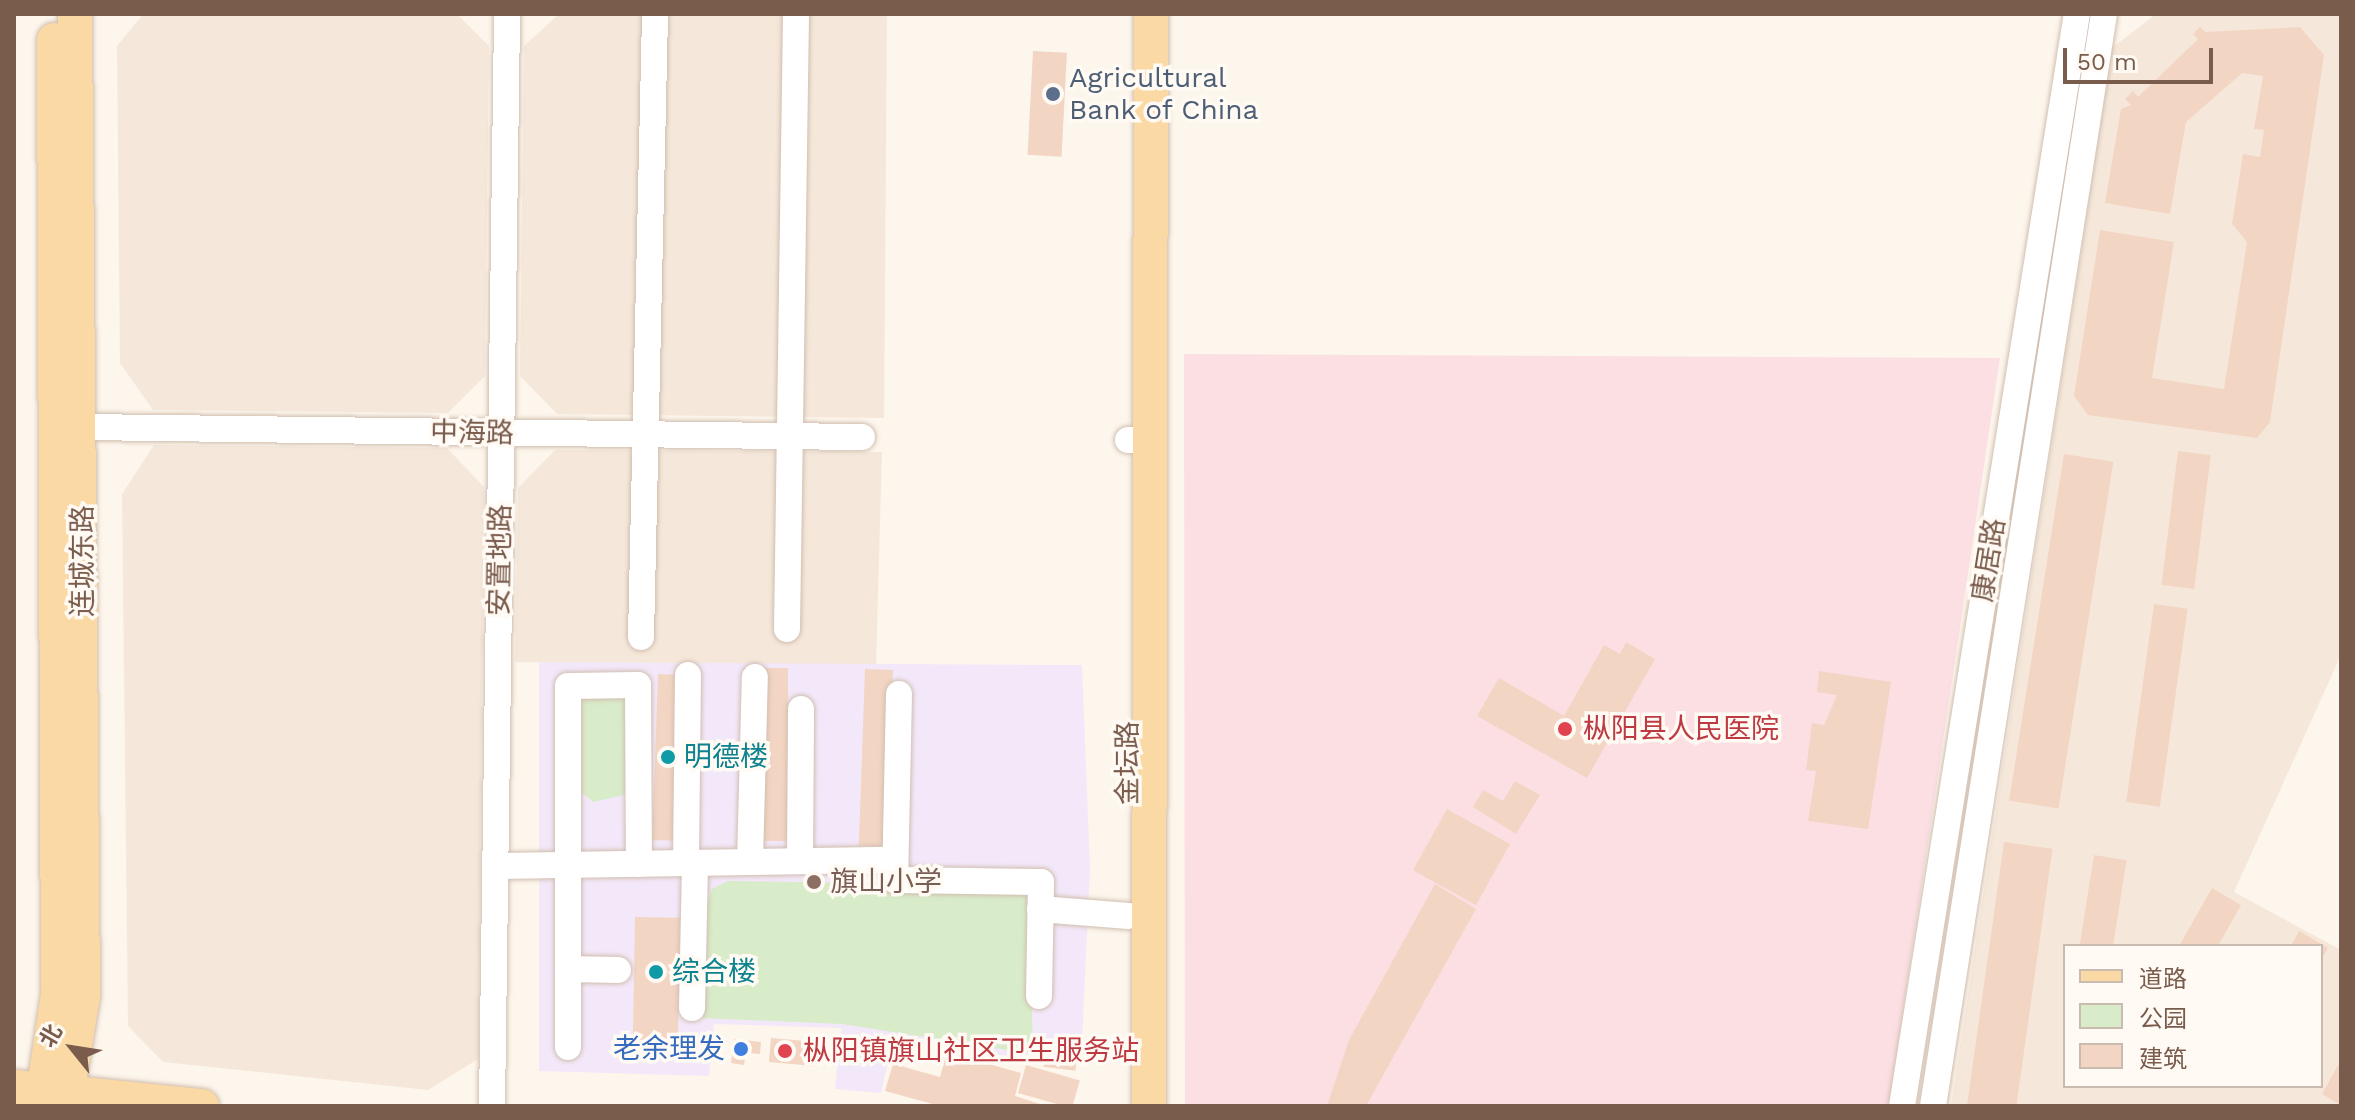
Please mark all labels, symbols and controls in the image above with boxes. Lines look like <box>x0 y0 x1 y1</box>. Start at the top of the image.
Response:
scale bar <box>2067 32 2217 82</box>
text: 50 m <box>2077 48 2137 76</box>
place label: Agricultural Bank of China <box>1069 61 1260 127</box>
marker: Agricultural Bank of China <box>1044 85 1062 103</box>
street label: 中海路 <box>430 415 514 451</box>
street label: 安置地路 <box>482 504 518 616</box>
street label: 连城东路 <box>66 505 100 617</box>
street label: 康居路 <box>1966 516 2012 604</box>
place label: 枞阳县人民医院 <box>1583 712 1779 746</box>
marker: 枞阳县人民医院 <box>1554 718 1576 740</box>
street label: 金坛路 <box>1111 721 1145 805</box>
place label: 明德楼 <box>684 740 768 774</box>
marker: 明德楼 <box>659 748 677 766</box>
place label: 旗山小学 <box>830 865 942 899</box>
marker: 旗山小学 <box>805 873 823 891</box>
legend <box>2063 944 2323 1088</box>
place label: 综合楼 <box>672 955 756 989</box>
marker: 综合楼 <box>647 963 665 981</box>
text: 道路 <box>2139 965 2187 993</box>
text: 公园 <box>2139 1005 2187 1033</box>
north arrow <box>32 1008 112 1088</box>
text: 北 <box>34 1020 67 1052</box>
place label: 老余理发 <box>613 1032 725 1066</box>
place label: 枞阳镇旗山社区卫生服务站 <box>803 1034 1139 1068</box>
marker: 老余理发 <box>732 1040 750 1058</box>
marker: 枞阳镇旗山社区卫生服务站 <box>774 1040 796 1062</box>
text: 建筑 <box>2139 1045 2187 1073</box>

